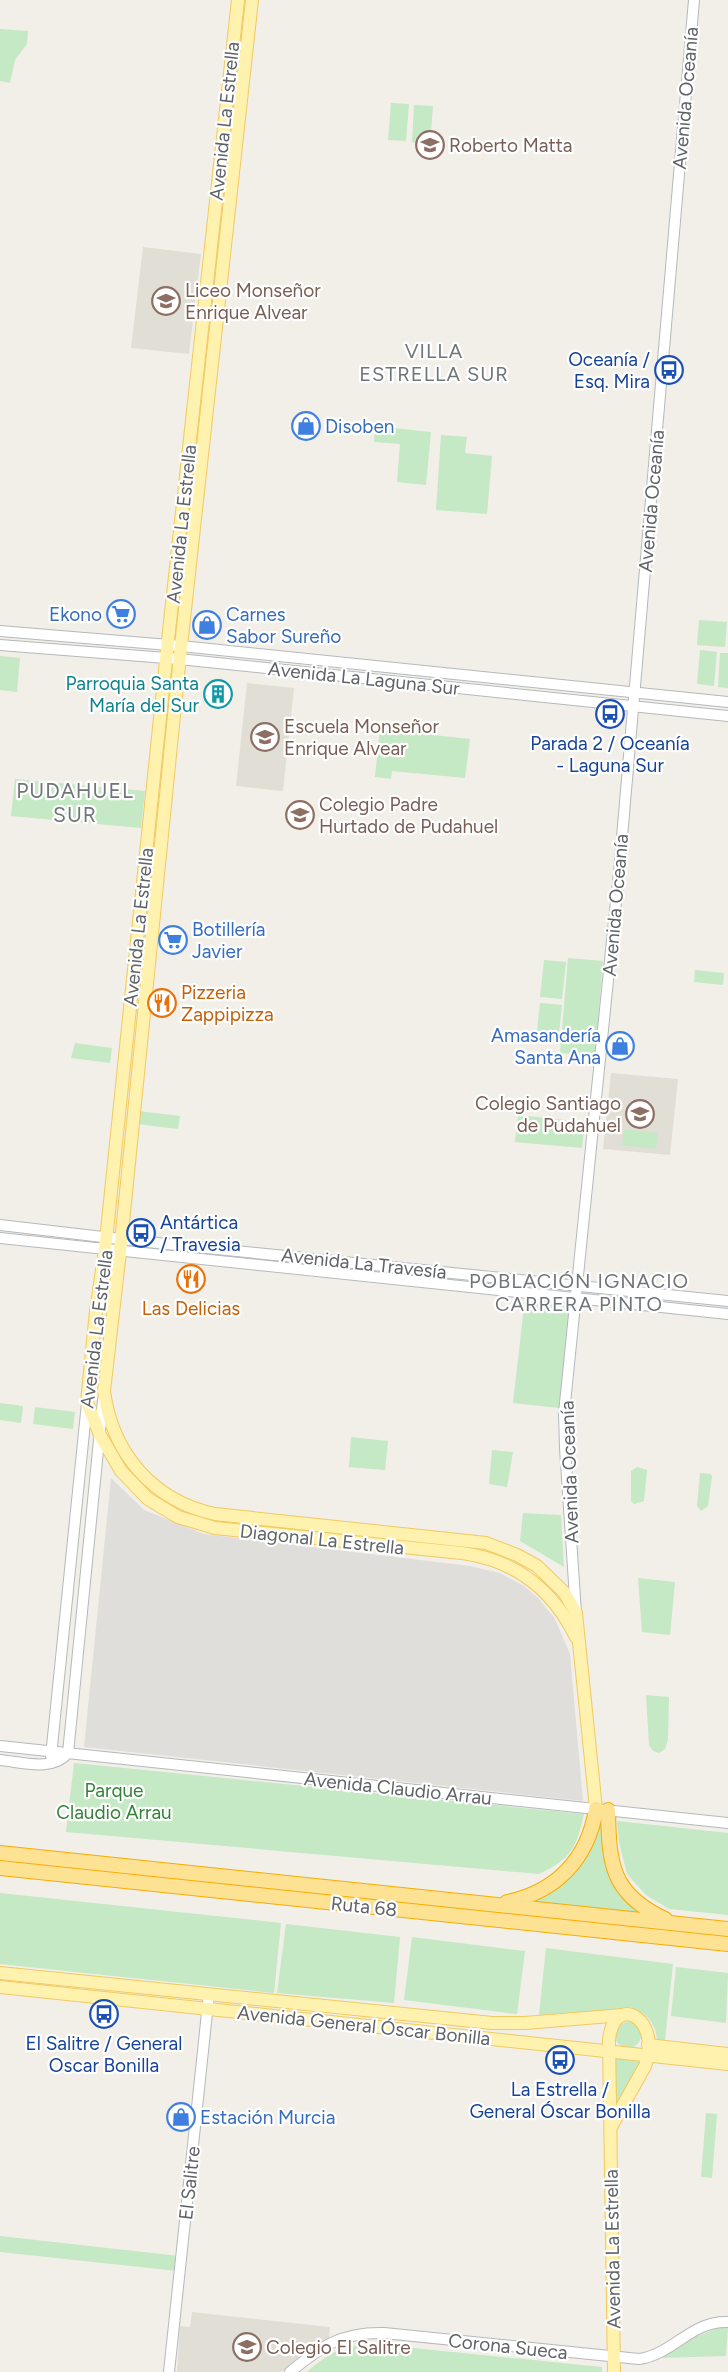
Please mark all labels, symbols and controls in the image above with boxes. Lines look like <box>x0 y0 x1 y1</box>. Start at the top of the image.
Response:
street label: Avenida Oceanía <box>668 26 703 170</box>
street label: Avenida La Estrella <box>205 40 244 202</box>
school or university icon: Roberto Matta <box>415 130 445 160</box>
place label: Roberto Matta <box>449 134 572 157</box>
place label: Liceo Monseñor Enrique Alvear <box>185 279 321 324</box>
school or university icon: Liceo Monseñor Enrique Alvear <box>151 286 181 316</box>
district label: VILLA ESTRELLA SUR <box>359 339 509 386</box>
place label: Oceanía / Esq. Mira <box>568 348 651 393</box>
bus stop icon: Oceanía / Esq. Mira <box>654 355 684 385</box>
shop icon: Disoben <box>291 411 321 441</box>
place label: Disoben <box>325 415 394 438</box>
street label: Avenida Oceanía <box>634 429 669 573</box>
street label: Avenida La Estrella <box>162 443 201 605</box>
supermarket icon: Ekono <box>106 599 136 629</box>
place label: Ekono <box>49 603 102 626</box>
place label: Carnes Sabor Sureño <box>226 603 341 648</box>
shop icon: Carnes Sabor Sureño <box>192 610 222 640</box>
street label: Avenida La Laguna Sur <box>267 657 461 700</box>
place label: Parroquia Santa María del Sur <box>65 672 200 717</box>
building icon: Parroquia Santa María del Sur <box>203 679 233 709</box>
bus stop icon: Parada 2 / Oceanía - Laguna Sur <box>595 699 625 729</box>
place label: Escuela Monseñor Enrique Alvear <box>284 715 439 760</box>
school or university icon: Escuela Monseñor Enrique Alvear <box>250 722 280 752</box>
place label: Parada 2 / Oceanía - Laguna Sur <box>530 732 690 777</box>
district label: PUDAHUEL SUR <box>16 778 134 827</box>
place label: Colegio Padre Hurtado de Pudahuel <box>319 793 498 838</box>
school or university icon: Colegio Padre Hurtado de Pudahuel <box>285 800 315 830</box>
street label: Avenida Oceanía <box>598 833 633 977</box>
street label: Avenida La Estrella <box>119 846 158 1008</box>
place label: Botillería Javier <box>192 918 265 963</box>
supermarket icon: Botillería Javier <box>158 925 188 955</box>
place label: Pizzeria Zappipizza <box>181 981 274 1026</box>
restaurant icon: Pizzeria Zappipizza <box>147 988 177 1018</box>
place label: Amasandería Santa Ana <box>491 1024 601 1069</box>
shop icon: Amasandería Santa Ana <box>605 1031 635 1061</box>
place label: Colegio Santiago de Pudahuel <box>475 1092 621 1137</box>
school or university icon: Colegio Santiago de Pudahuel <box>625 1099 655 1129</box>
place label: Antártica / Travesia <box>160 1211 241 1256</box>
bus stop icon: Antártica / Travesia <box>126 1218 156 1248</box>
street label: Avenida La Travesía <box>280 1243 448 1284</box>
street label: Avenida La Estrella <box>75 1248 118 1410</box>
restaurant icon: Las Delicias <box>176 1264 206 1294</box>
district label: POBLACIÓN IGNACIO CARRERA PINTO <box>469 1269 689 1316</box>
place label: Las Delicias <box>142 1297 240 1320</box>
street label: Avenida Oceanía <box>556 1400 583 1544</box>
street label: Diagonal La Estrella <box>239 1519 405 1560</box>
street label: Avenida Claudio Arrau <box>303 1767 493 1810</box>
park label: Parque Claudio Arrau <box>56 1779 172 1824</box>
street label: Ruta 68 <box>330 1892 398 1921</box>
bus stop icon: El Salitre / General Oscar Bonilla <box>89 1999 119 2029</box>
street label: Avenida General Óscar Bonilla <box>236 2001 492 2050</box>
place label: El Salitre / General Oscar Bonilla <box>26 2032 182 2077</box>
bus stop icon: La Estrella / General Óscar Bonilla <box>545 2045 575 2075</box>
place label: La Estrella / General Óscar Bonilla <box>469 2078 651 2123</box>
shop icon: Estación Murcia <box>166 2102 196 2132</box>
place label: Estación Murcia <box>200 2106 335 2129</box>
street label: El Salitre <box>174 2145 205 2221</box>
street label: Avenida La Estrella <box>600 2169 625 2329</box>
street label: Corona Sueca <box>447 2329 569 2364</box>
school or university icon: Colegio El Salitre <box>232 2332 262 2362</box>
place label: Colegio El Salitre <box>266 2336 411 2359</box>

